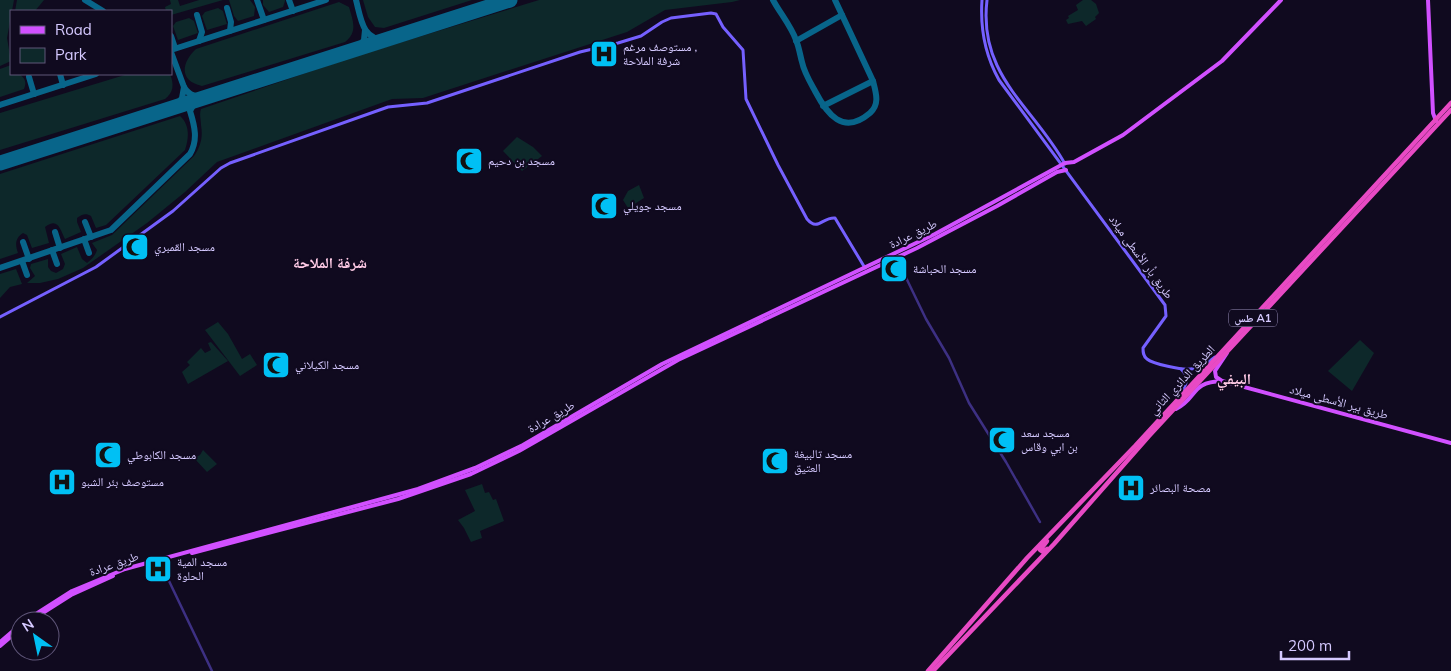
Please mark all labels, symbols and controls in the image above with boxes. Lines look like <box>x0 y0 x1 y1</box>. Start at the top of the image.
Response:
legend <box>10 10 172 75</box>
text: Road <box>55 20 92 39</box>
hospital icon: مستوصف مرغم , شرفة الملاحة <box>589 39 619 69</box>
place label: مستوصف مرغم , شرفة الملاحة <box>623 39 697 68</box>
text: Park <box>55 45 87 64</box>
mosque icon: مسجد بن دحيم <box>454 146 484 176</box>
place label: مسجد بن دحيم <box>488 153 555 169</box>
mosque icon: مسجد جويلي <box>589 191 619 221</box>
place label: مسجد جويلي <box>623 198 682 216</box>
street label: طريق بأر الأسطى ميلاد <box>1106 212 1177 302</box>
street label: طريق عرادة <box>886 216 939 252</box>
mosque icon: مسجد القمبري <box>120 232 150 262</box>
place label: مسجد القمبري <box>154 239 215 257</box>
district label: شرفة الملاحة <box>293 253 367 272</box>
mosque icon: مسجد الحباشة <box>879 254 909 284</box>
place label: مسجد الحباشة <box>913 261 977 276</box>
road number: طس A1 <box>1229 310 1277 326</box>
street label: الطريق الدائري الثاني <box>1146 342 1220 420</box>
mosque icon: مسجد الكيلاني <box>261 350 291 380</box>
place label: مسجد الكيلاني <box>295 357 359 375</box>
district label: البيفي <box>1217 369 1251 391</box>
street label: طريق بير الأسطى ميلاد <box>1288 381 1390 422</box>
street label: طريق عرادة <box>525 397 577 436</box>
mosque icon: مسجد سعد بن ابي وقاس <box>987 425 1017 455</box>
place label: مسجد سعد بن ابي وقاس <box>1021 425 1078 457</box>
mosque icon: مسجد الكابوطي <box>93 440 123 470</box>
mosque icon: مسجد تالبيغة العتيق <box>760 446 790 476</box>
place label: مسجد تالبيغة العتيق <box>794 446 852 475</box>
place label: مسجد الكابوطي <box>127 447 196 465</box>
hospital icon: مستوصف بئر الشبو <box>47 467 77 497</box>
hospital icon: مصحة البصائر <box>1116 473 1146 503</box>
place label: مستوصف بئر الشبو <box>81 474 164 489</box>
place label: مصحة البصائر <box>1149 480 1211 495</box>
street label: طريق عرادة <box>87 548 141 579</box>
hospital icon: مسجد المية الحلوة <box>143 554 173 584</box>
place label: مسجد المية الحلوة <box>177 554 227 583</box>
north arrow <box>10 611 60 661</box>
text: N <box>19 615 37 636</box>
scale bar <box>1281 628 1348 660</box>
text: 200 m <box>1288 636 1332 655</box>

